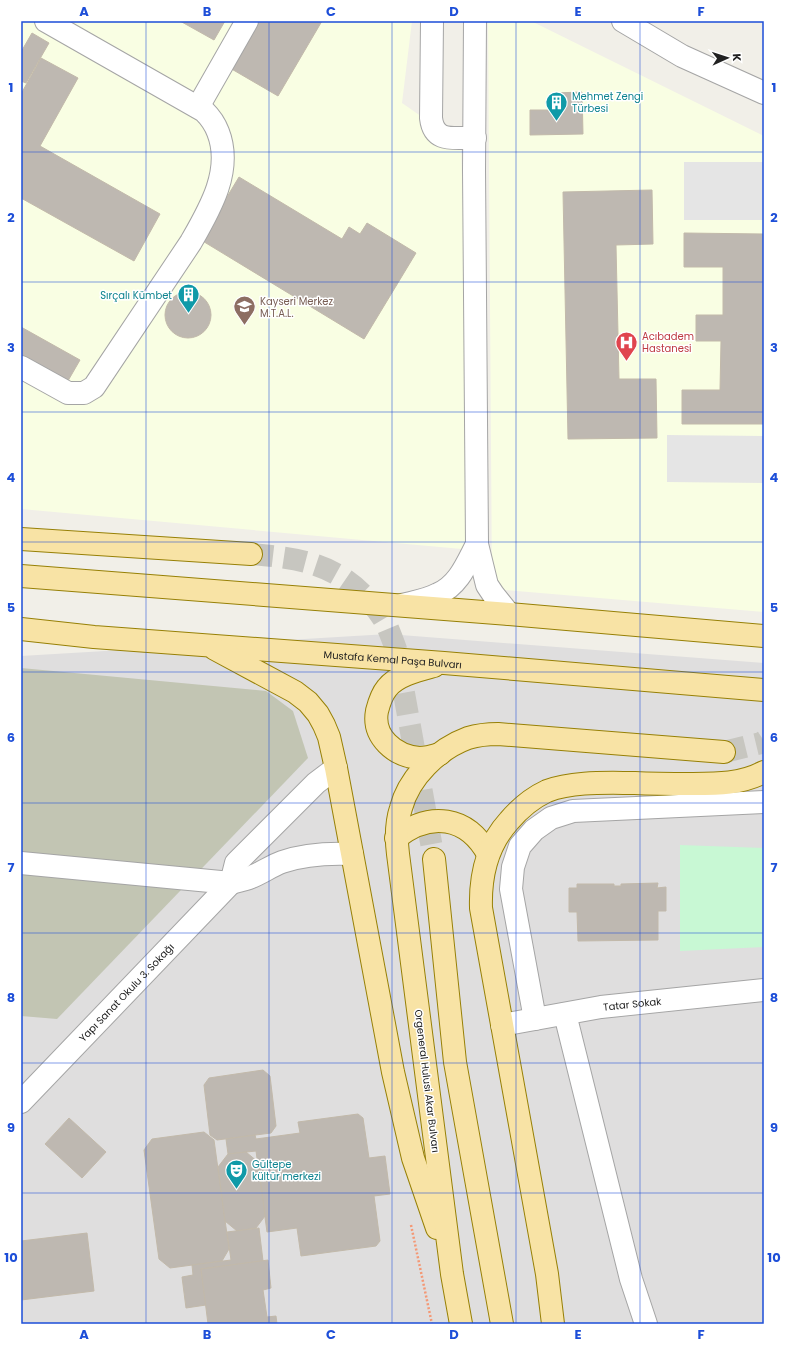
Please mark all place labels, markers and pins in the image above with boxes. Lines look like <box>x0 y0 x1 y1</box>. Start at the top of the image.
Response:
building icon: Mehmet Zengi Türbesi <box>543 89 569 122</box>
place label: Mehmet Zengi Türbesi <box>572 89 643 116</box>
building icon: Sırçalı Kümbet <box>175 282 201 315</box>
place label: Sırçalı Kümbet <box>100 288 172 303</box>
school or university icon: Kayseri Merkez M.T.A.L. <box>231 294 257 327</box>
place label: Kayseri Merkez M.T.A.L. <box>260 294 334 321</box>
hospital icon: Acıbadem Hastanesi <box>614 329 640 362</box>
place label: Acıbadem Hastanesi <box>642 329 694 356</box>
theatre icon: Gültepe kültür merkezi <box>224 1157 250 1190</box>
place label: Gültepe kültür merkezi <box>252 1157 321 1184</box>

